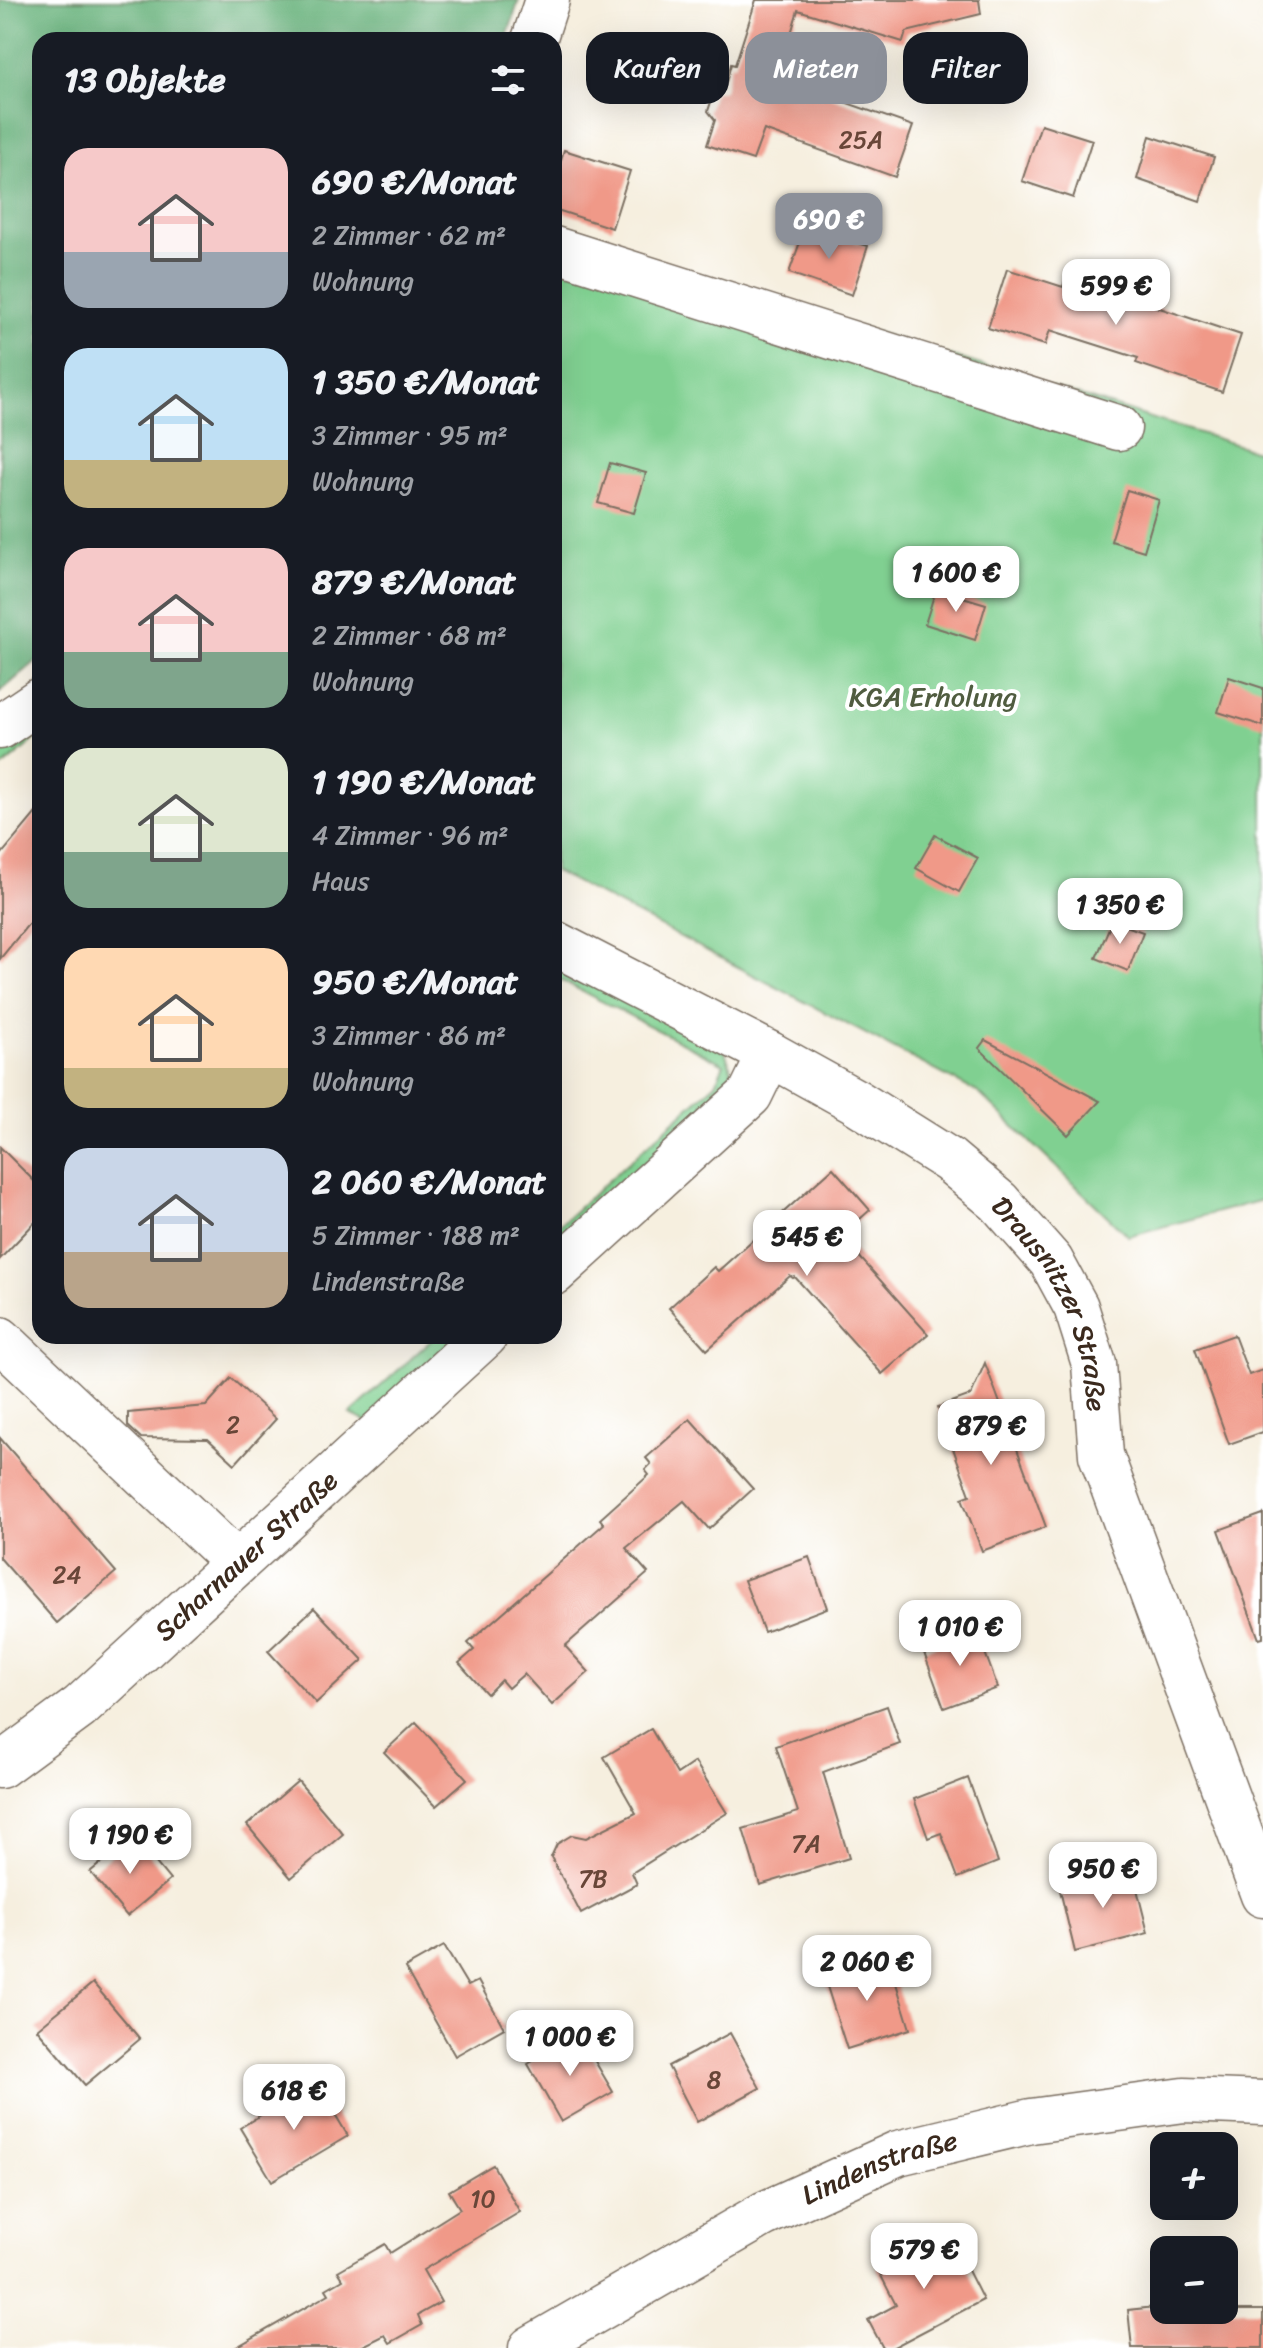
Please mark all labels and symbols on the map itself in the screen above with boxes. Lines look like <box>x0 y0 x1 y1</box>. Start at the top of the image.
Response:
house number: 25A <box>839 119 883 161</box>
pin: 690 € <box>773 193 885 261</box>
pin: 599 € <box>1060 259 1172 327</box>
pin: 1 600 € <box>882 546 1030 614</box>
park label: KGA Erholung <box>849 672 1017 721</box>
pin: 1 350 € <box>1046 878 1194 946</box>
street label: Drausnitzer Straße <box>979 1184 1122 1413</box>
pin: 545 € <box>751 1210 863 1278</box>
pin: 879 € <box>935 1399 1047 1467</box>
house number: 2 <box>226 1404 240 1446</box>
street label: Scharnauer Straße <box>142 1458 350 1654</box>
house number: 24 <box>53 1554 81 1596</box>
pin: 1 010 € <box>886 1600 1034 1668</box>
pin: 1 190 € <box>56 1808 204 1876</box>
house number: 7A <box>791 1823 821 1865</box>
pin: 950 € <box>1047 1842 1159 1910</box>
house number: 7B <box>579 1858 607 1900</box>
pin: 2 060 € <box>793 1935 941 2003</box>
pin: 1 000 € <box>496 2010 644 2078</box>
house number: 8 <box>707 2059 721 2101</box>
pin: 618 € <box>238 2064 350 2132</box>
street label: Lindenstraße <box>793 2116 962 2219</box>
house number: 10 <box>470 2178 496 2220</box>
pin: 579 € <box>868 2223 980 2291</box>

